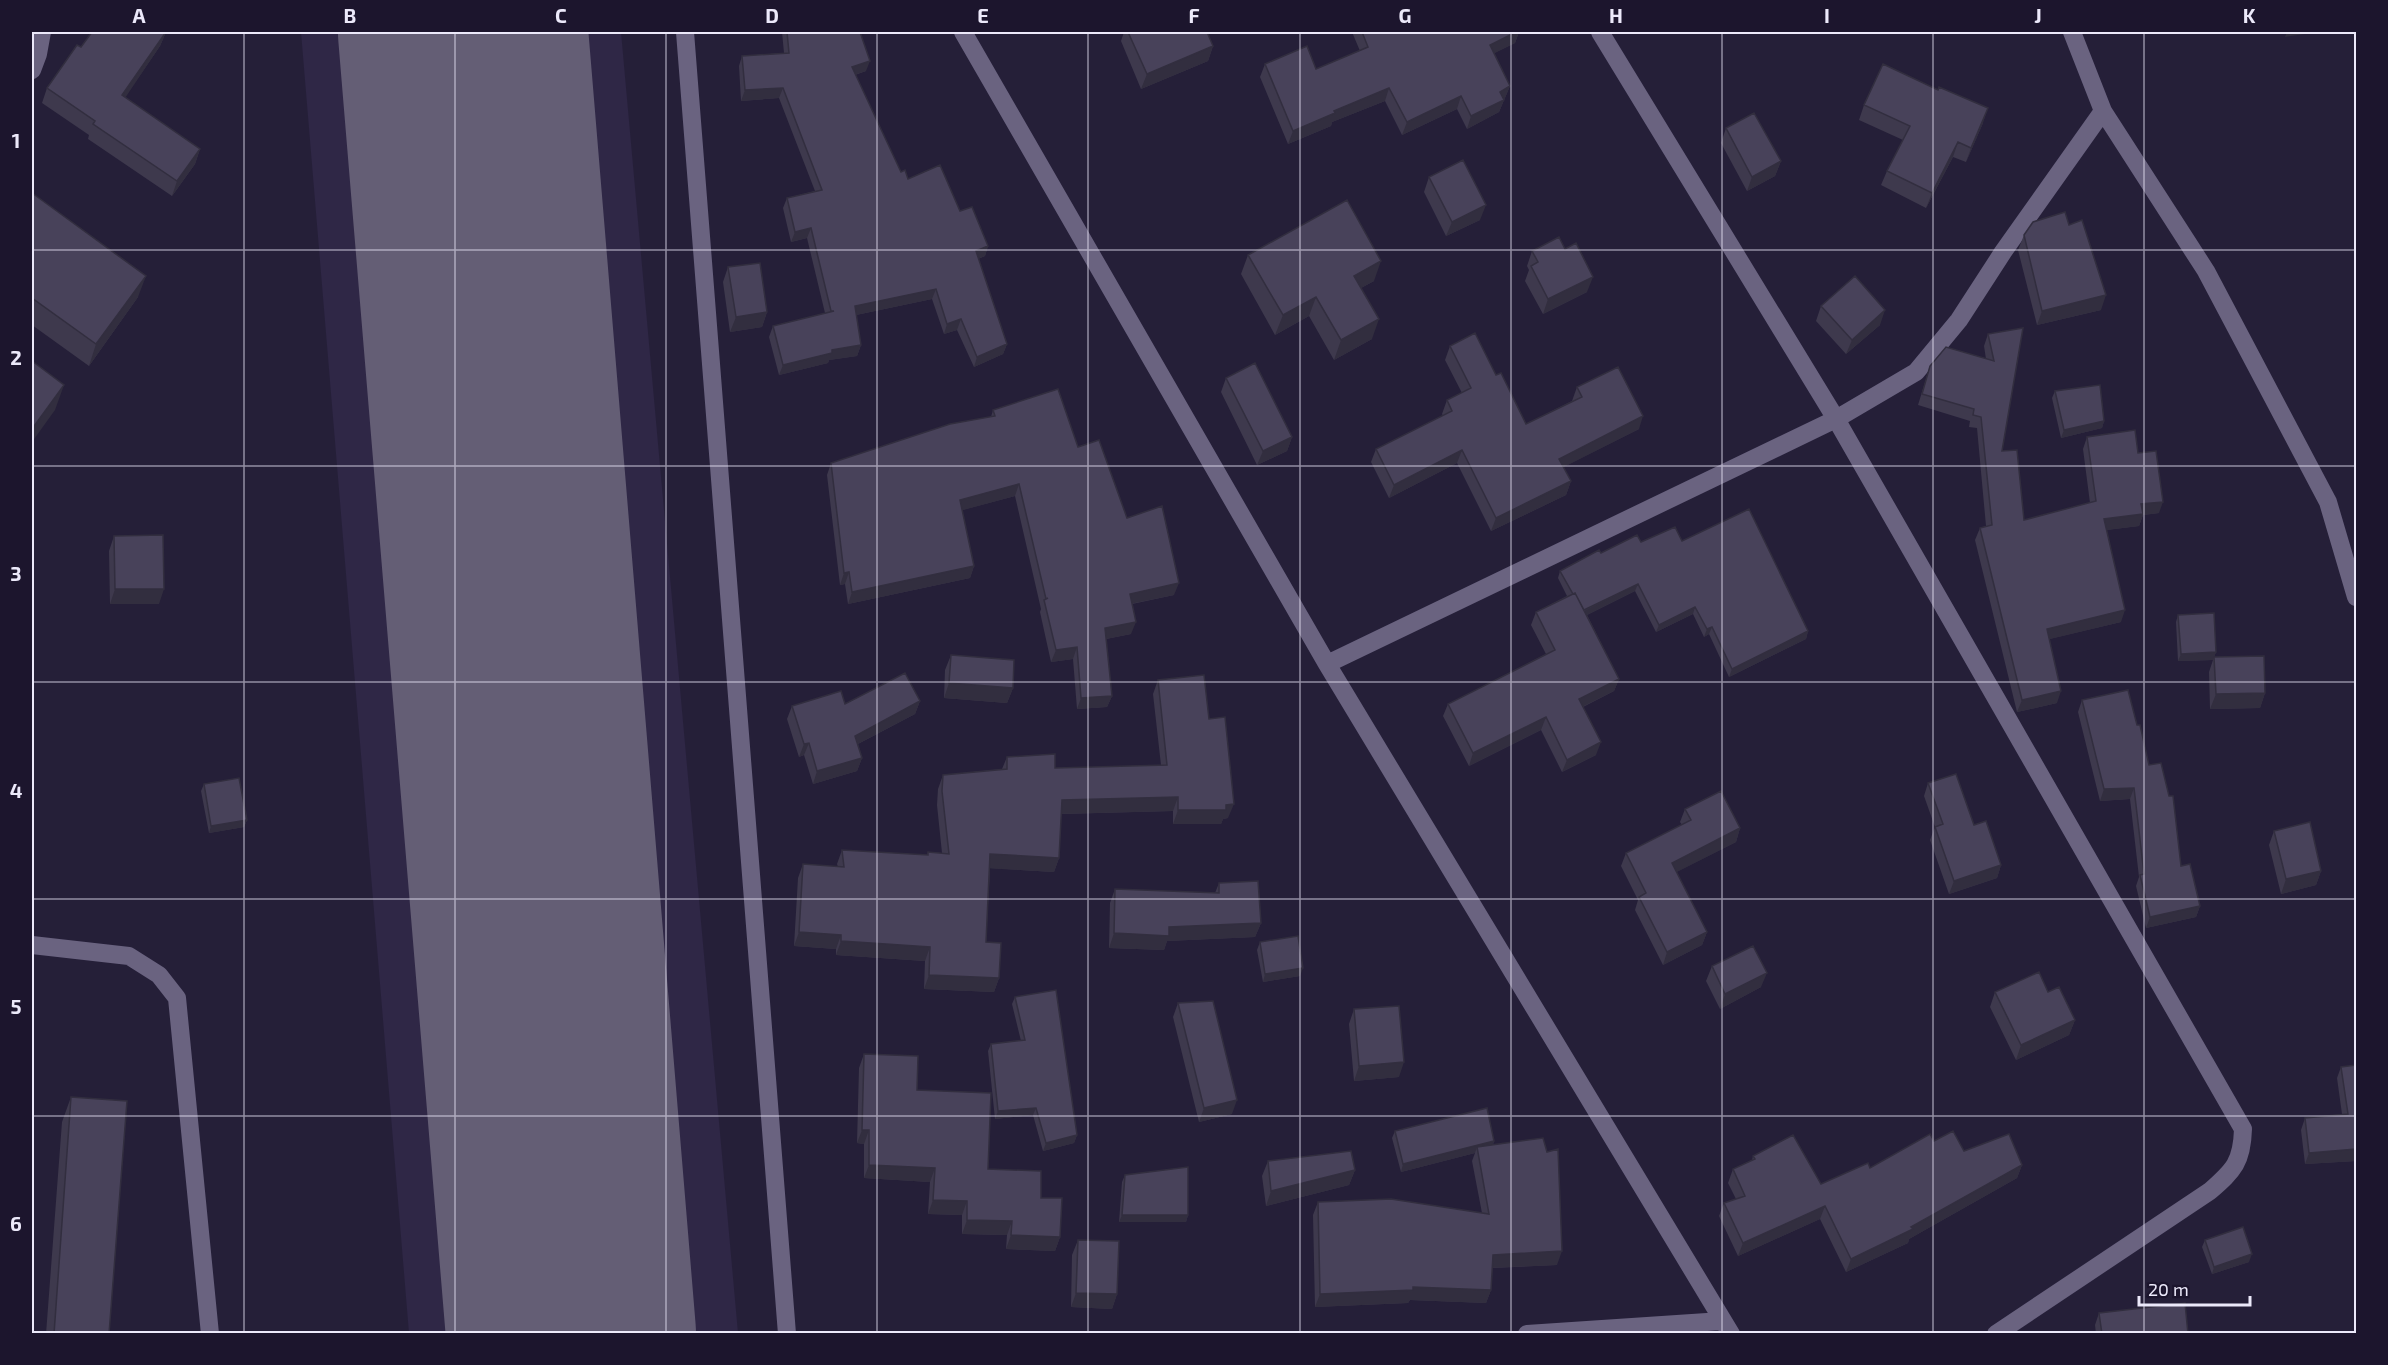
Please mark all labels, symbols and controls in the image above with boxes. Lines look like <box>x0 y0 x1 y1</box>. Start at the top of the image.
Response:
text: A <box>132 3 146 27</box>
text: B <box>344 3 356 27</box>
text: C <box>555 3 567 27</box>
text: D <box>765 3 779 27</box>
text: E <box>977 3 989 27</box>
text: F <box>1188 3 1200 27</box>
text: G <box>1399 3 1411 27</box>
text: H <box>1609 3 1623 27</box>
text: I <box>1824 3 1830 27</box>
text: J <box>2034 3 2042 27</box>
text: K <box>2243 3 2256 27</box>
text: 1 <box>12 128 20 152</box>
text: 2 <box>10 345 22 369</box>
text: 3 <box>10 561 22 585</box>
text: 4 <box>10 778 23 802</box>
text: 5 <box>10 994 22 1018</box>
text: 6 <box>10 1211 22 1235</box>
scale bar <box>2139 1269 2250 1307</box>
text: 20 m <box>2148 1278 2189 1300</box>

